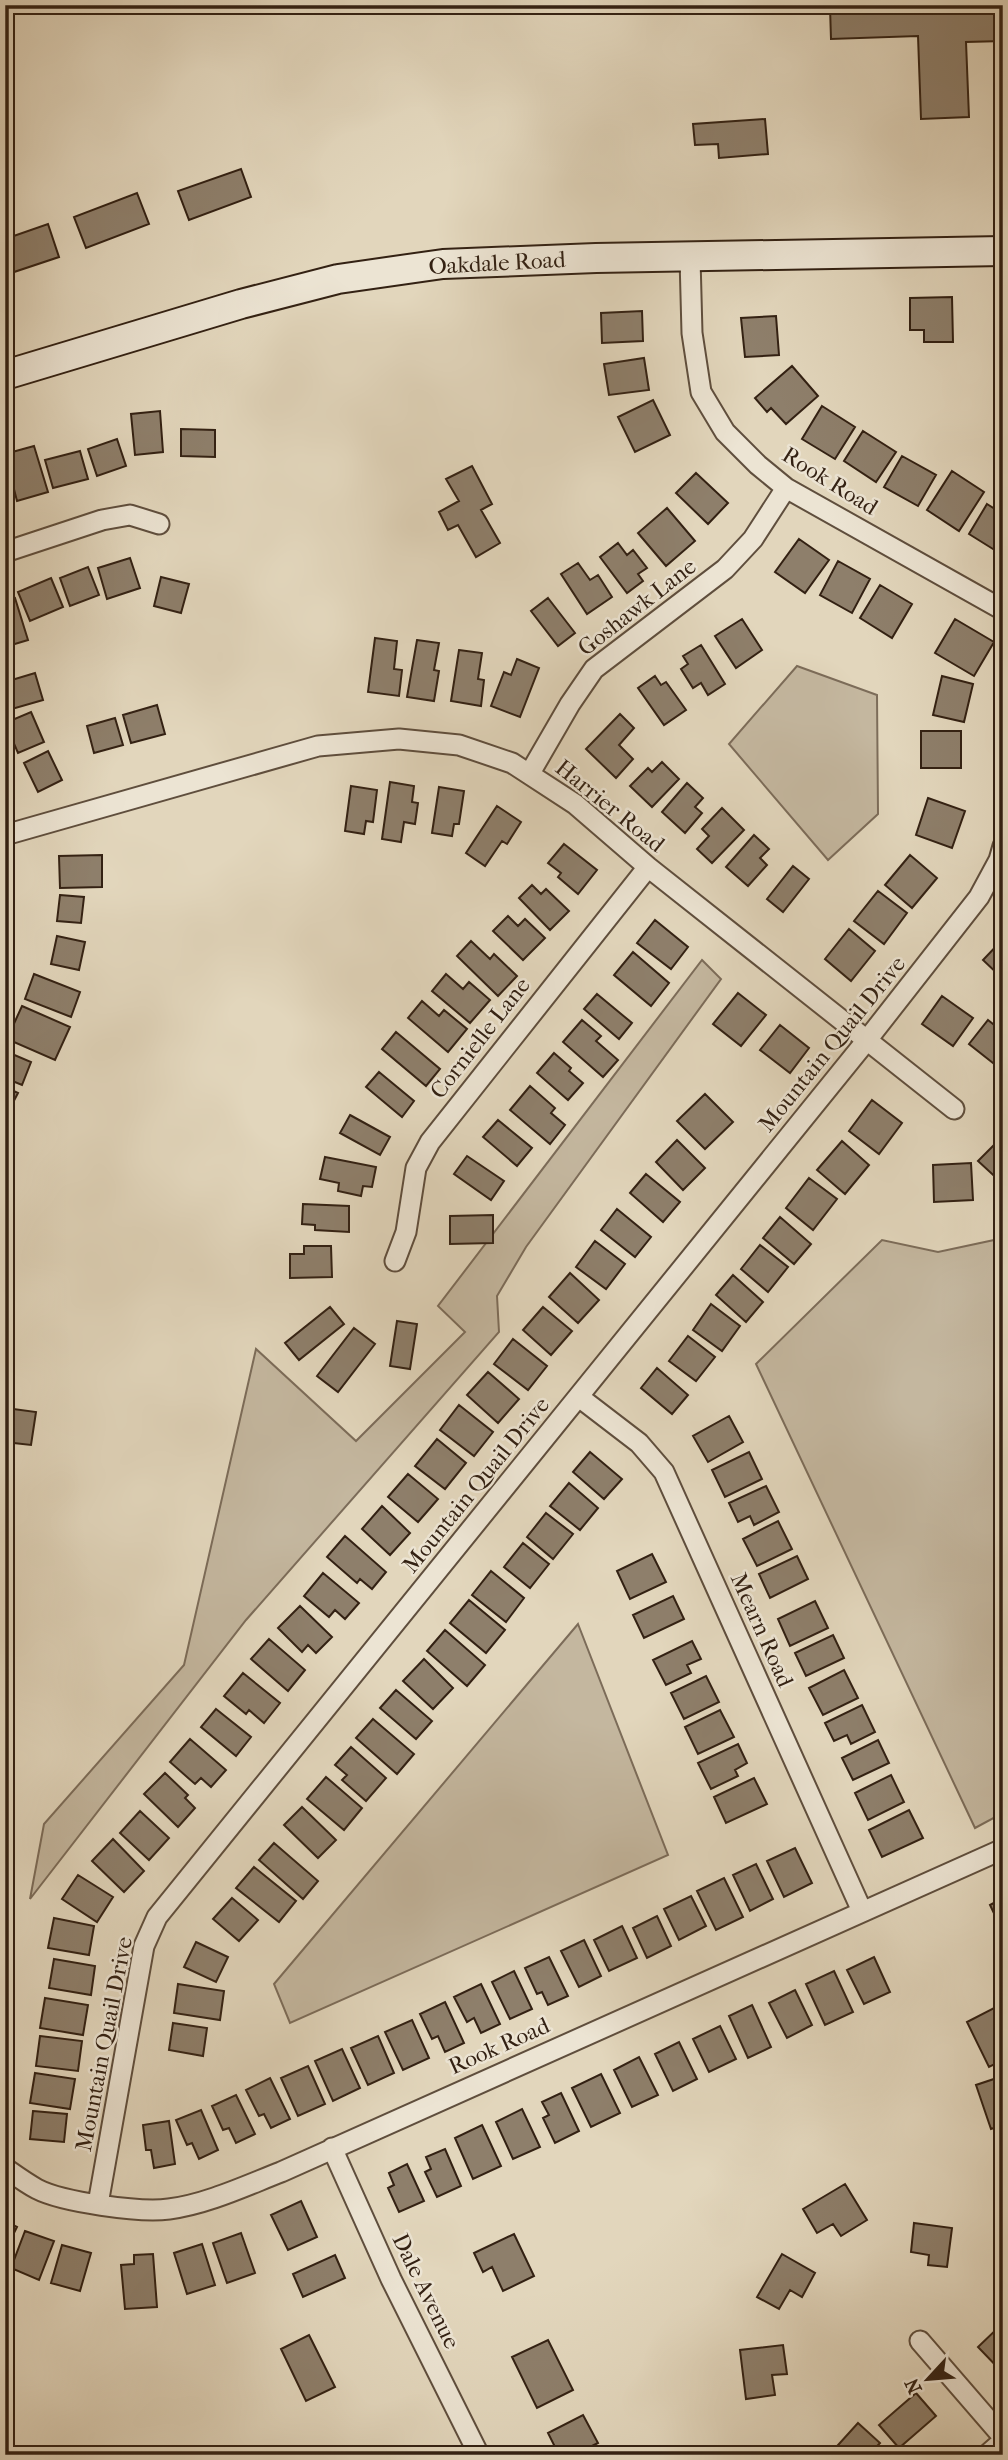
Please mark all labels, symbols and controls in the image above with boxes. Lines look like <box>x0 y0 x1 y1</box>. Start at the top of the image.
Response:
street label: Oakdale Road <box>428 246 567 280</box>
street label: Rook Road <box>777 441 883 521</box>
street label: Goshawk Lane <box>573 553 701 661</box>
street label: Harrier Road <box>550 754 670 858</box>
street label: Mountain Quail Drive <box>753 951 911 1137</box>
street label: Cornielle Lane <box>424 972 536 1104</box>
street label: Mountain Quail Drive <box>397 1392 555 1578</box>
street label: Mearn Road <box>725 1569 799 1692</box>
street label: Mountain Quail Drive <box>70 1934 138 2154</box>
street label: Rook Road <box>444 2012 554 2080</box>
street label: Dale Avenue <box>386 2229 466 2353</box>
north arrow <box>892 2344 962 2414</box>
text: N <box>900 2374 927 2397</box>

